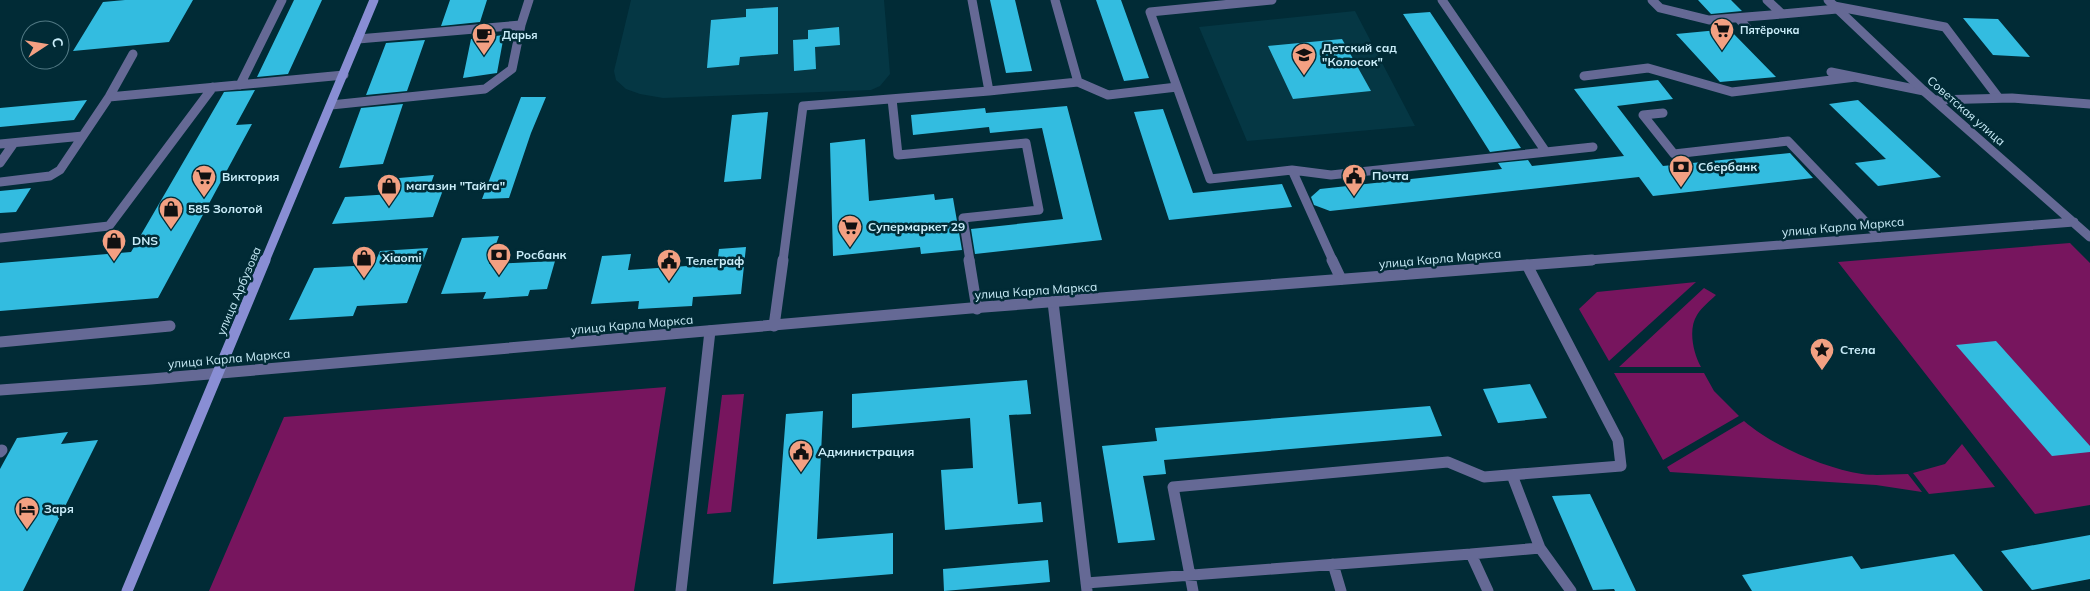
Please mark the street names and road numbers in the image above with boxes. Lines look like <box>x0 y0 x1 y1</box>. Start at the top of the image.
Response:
street label: Советская улица <box>1924 73 2008 149</box>
street label: улица Карла Маркса <box>1781 214 1905 239</box>
street label: улица Арбузова <box>213 244 264 337</box>
street label: улица Карла Маркса <box>1378 246 1502 271</box>
street label: улица Карла Маркса <box>974 279 1098 302</box>
street label: улица Карла Маркса <box>570 312 694 337</box>
street label: улица Карла Маркса <box>167 346 291 371</box>

